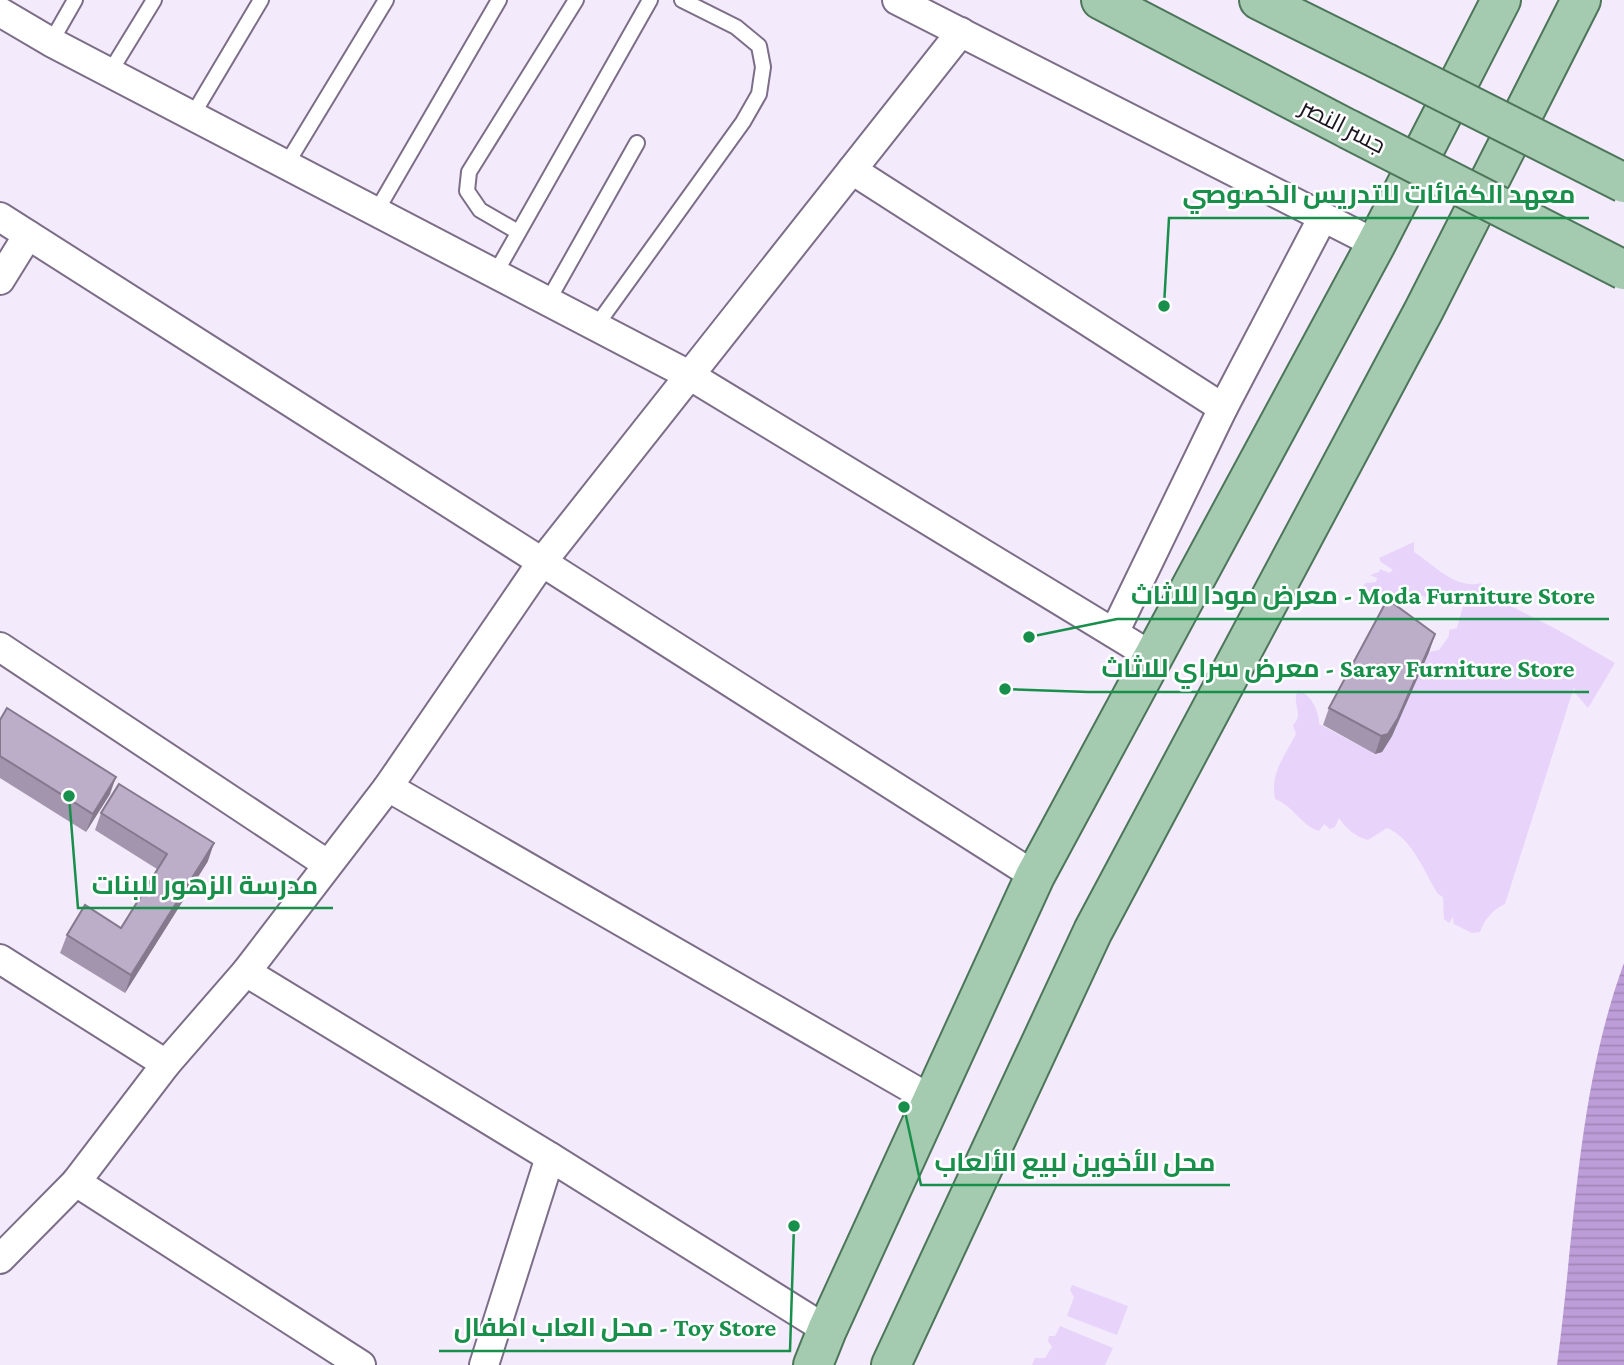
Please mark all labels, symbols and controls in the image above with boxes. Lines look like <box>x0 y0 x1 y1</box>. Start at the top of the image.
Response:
street label: جسر النصر <box>1294 92 1390 159</box>
callout: معهد الكفائات للتدريس الخصوصي <box>1169 171 1589 218</box>
text: معهد الكفائات للتدريس الخصوصي <box>1183 180 1575 214</box>
callout: معرض مودا للاثاث - Moda Furniture Store <box>1117 572 1609 619</box>
text: معرض مودا للاثاث - Moda Furniture Store <box>1131 581 1595 611</box>
callout: معرض سراي للاثاث - Saray Furniture Store <box>1088 645 1589 692</box>
text: معرض سراي للاثاث - Saray Furniture Store <box>1101 654 1575 689</box>
callout: مدرسة الزهور للبنات <box>78 861 333 908</box>
text: مدرسة الزهور للبنات <box>92 871 318 900</box>
callout: محل الأخوين لبيع الألعاب <box>921 1138 1230 1185</box>
text: محل الأخوين لبيع الألعاب <box>935 1148 1215 1179</box>
callout: محل العاب اطفال - Toy Store <box>439 1304 790 1351</box>
text: محل العاب اطفال - Toy Store <box>454 1313 776 1343</box>

